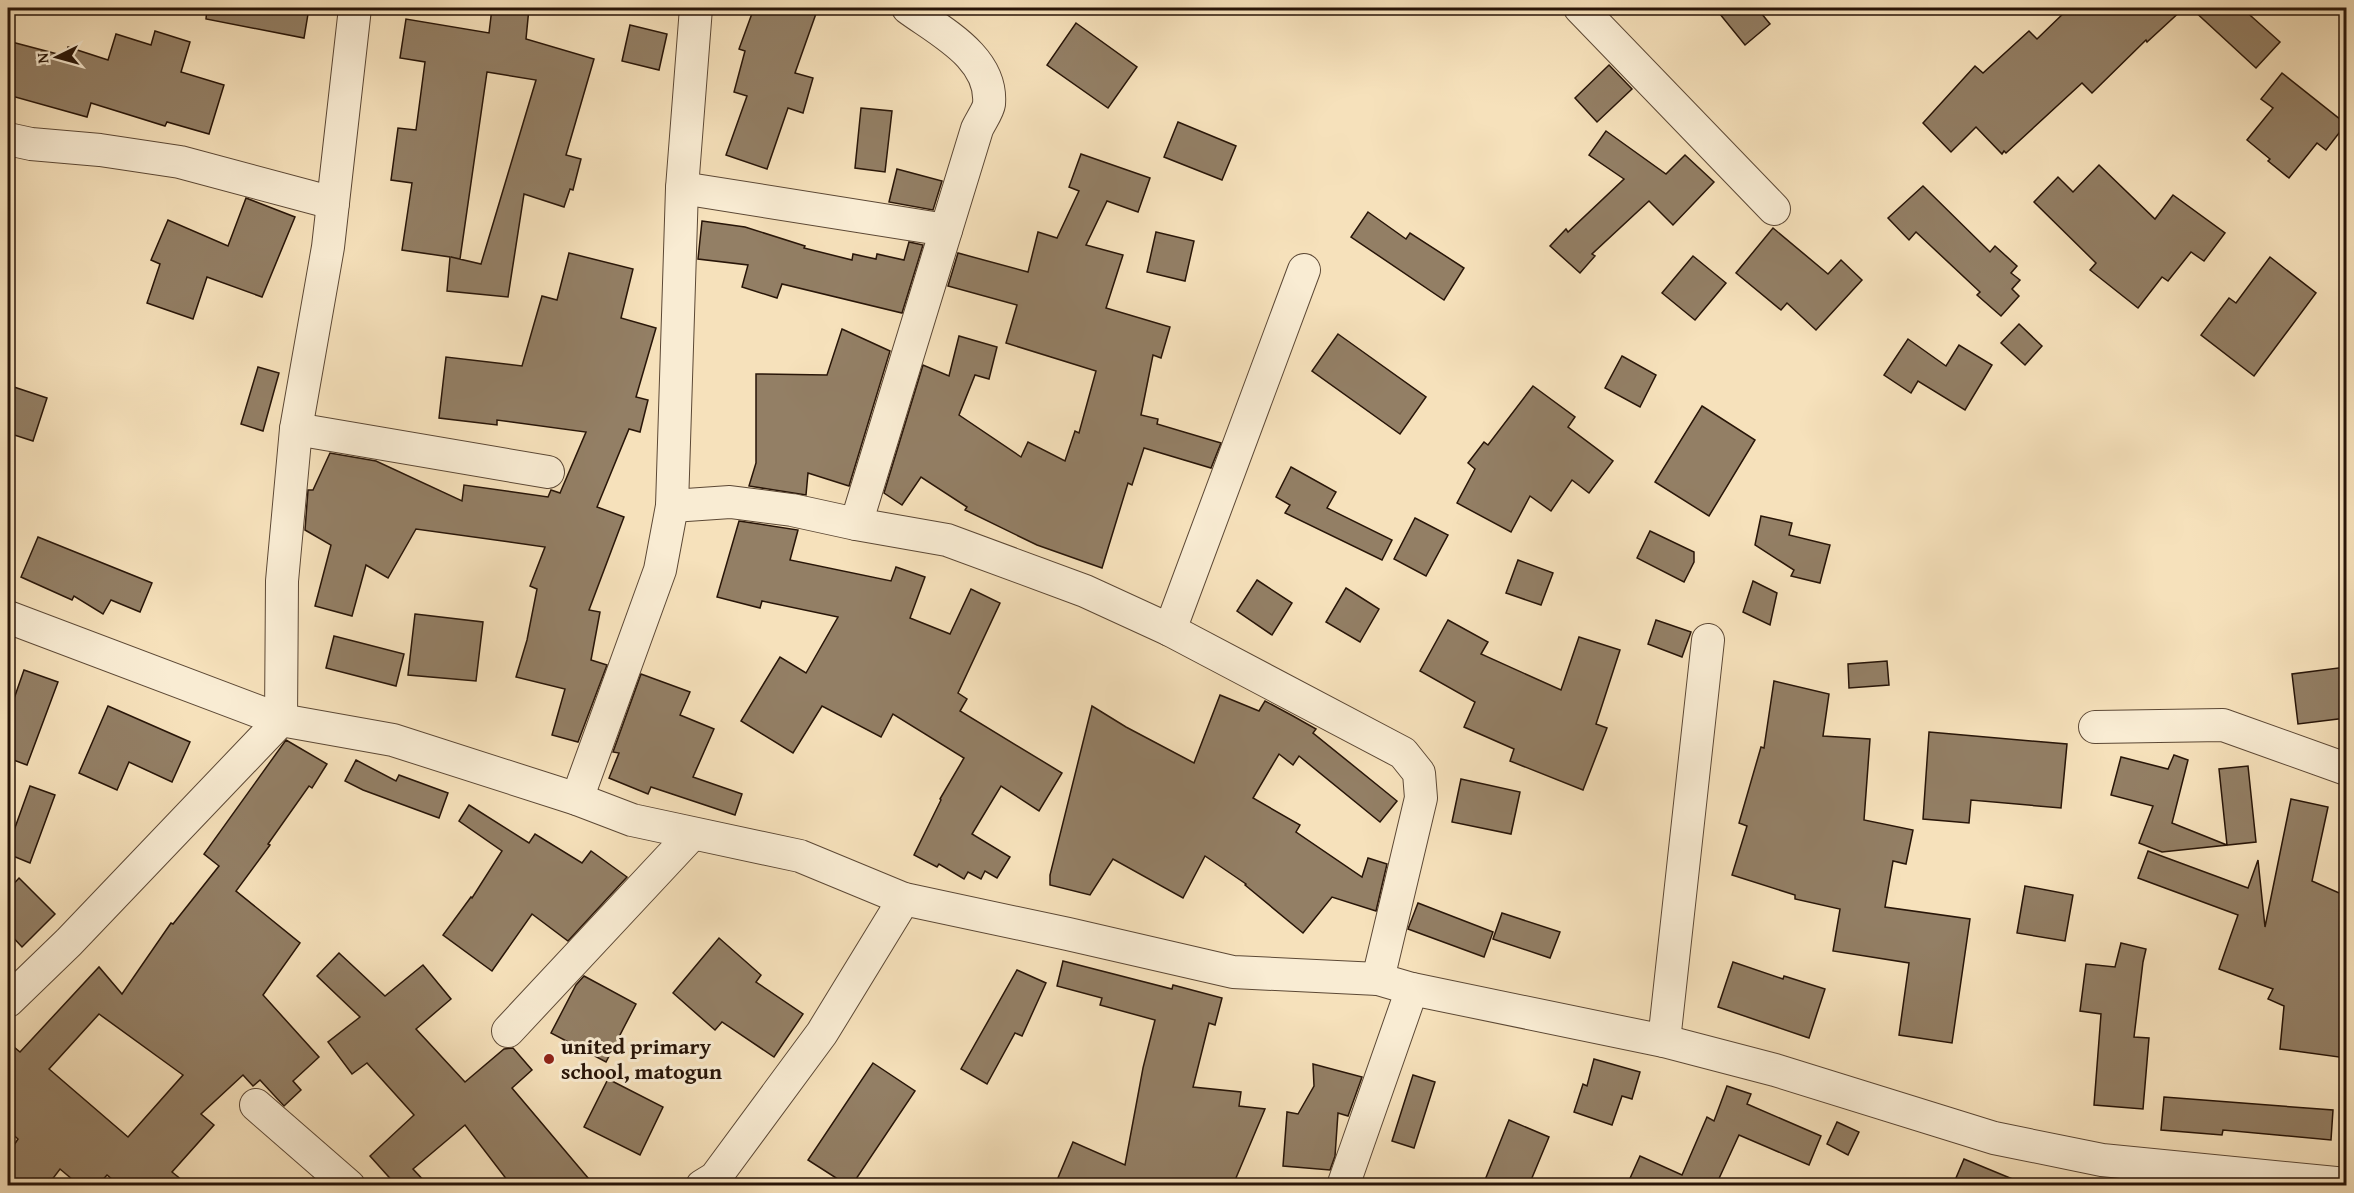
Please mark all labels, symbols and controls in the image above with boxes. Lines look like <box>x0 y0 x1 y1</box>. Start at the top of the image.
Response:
north arrow <box>27 27 87 87</box>
text: N <box>30 52 54 65</box>
place label: united primary school, matogun <box>561 1030 722 1087</box>
marker: united primary school, matogun <box>542 1052 556 1066</box>

